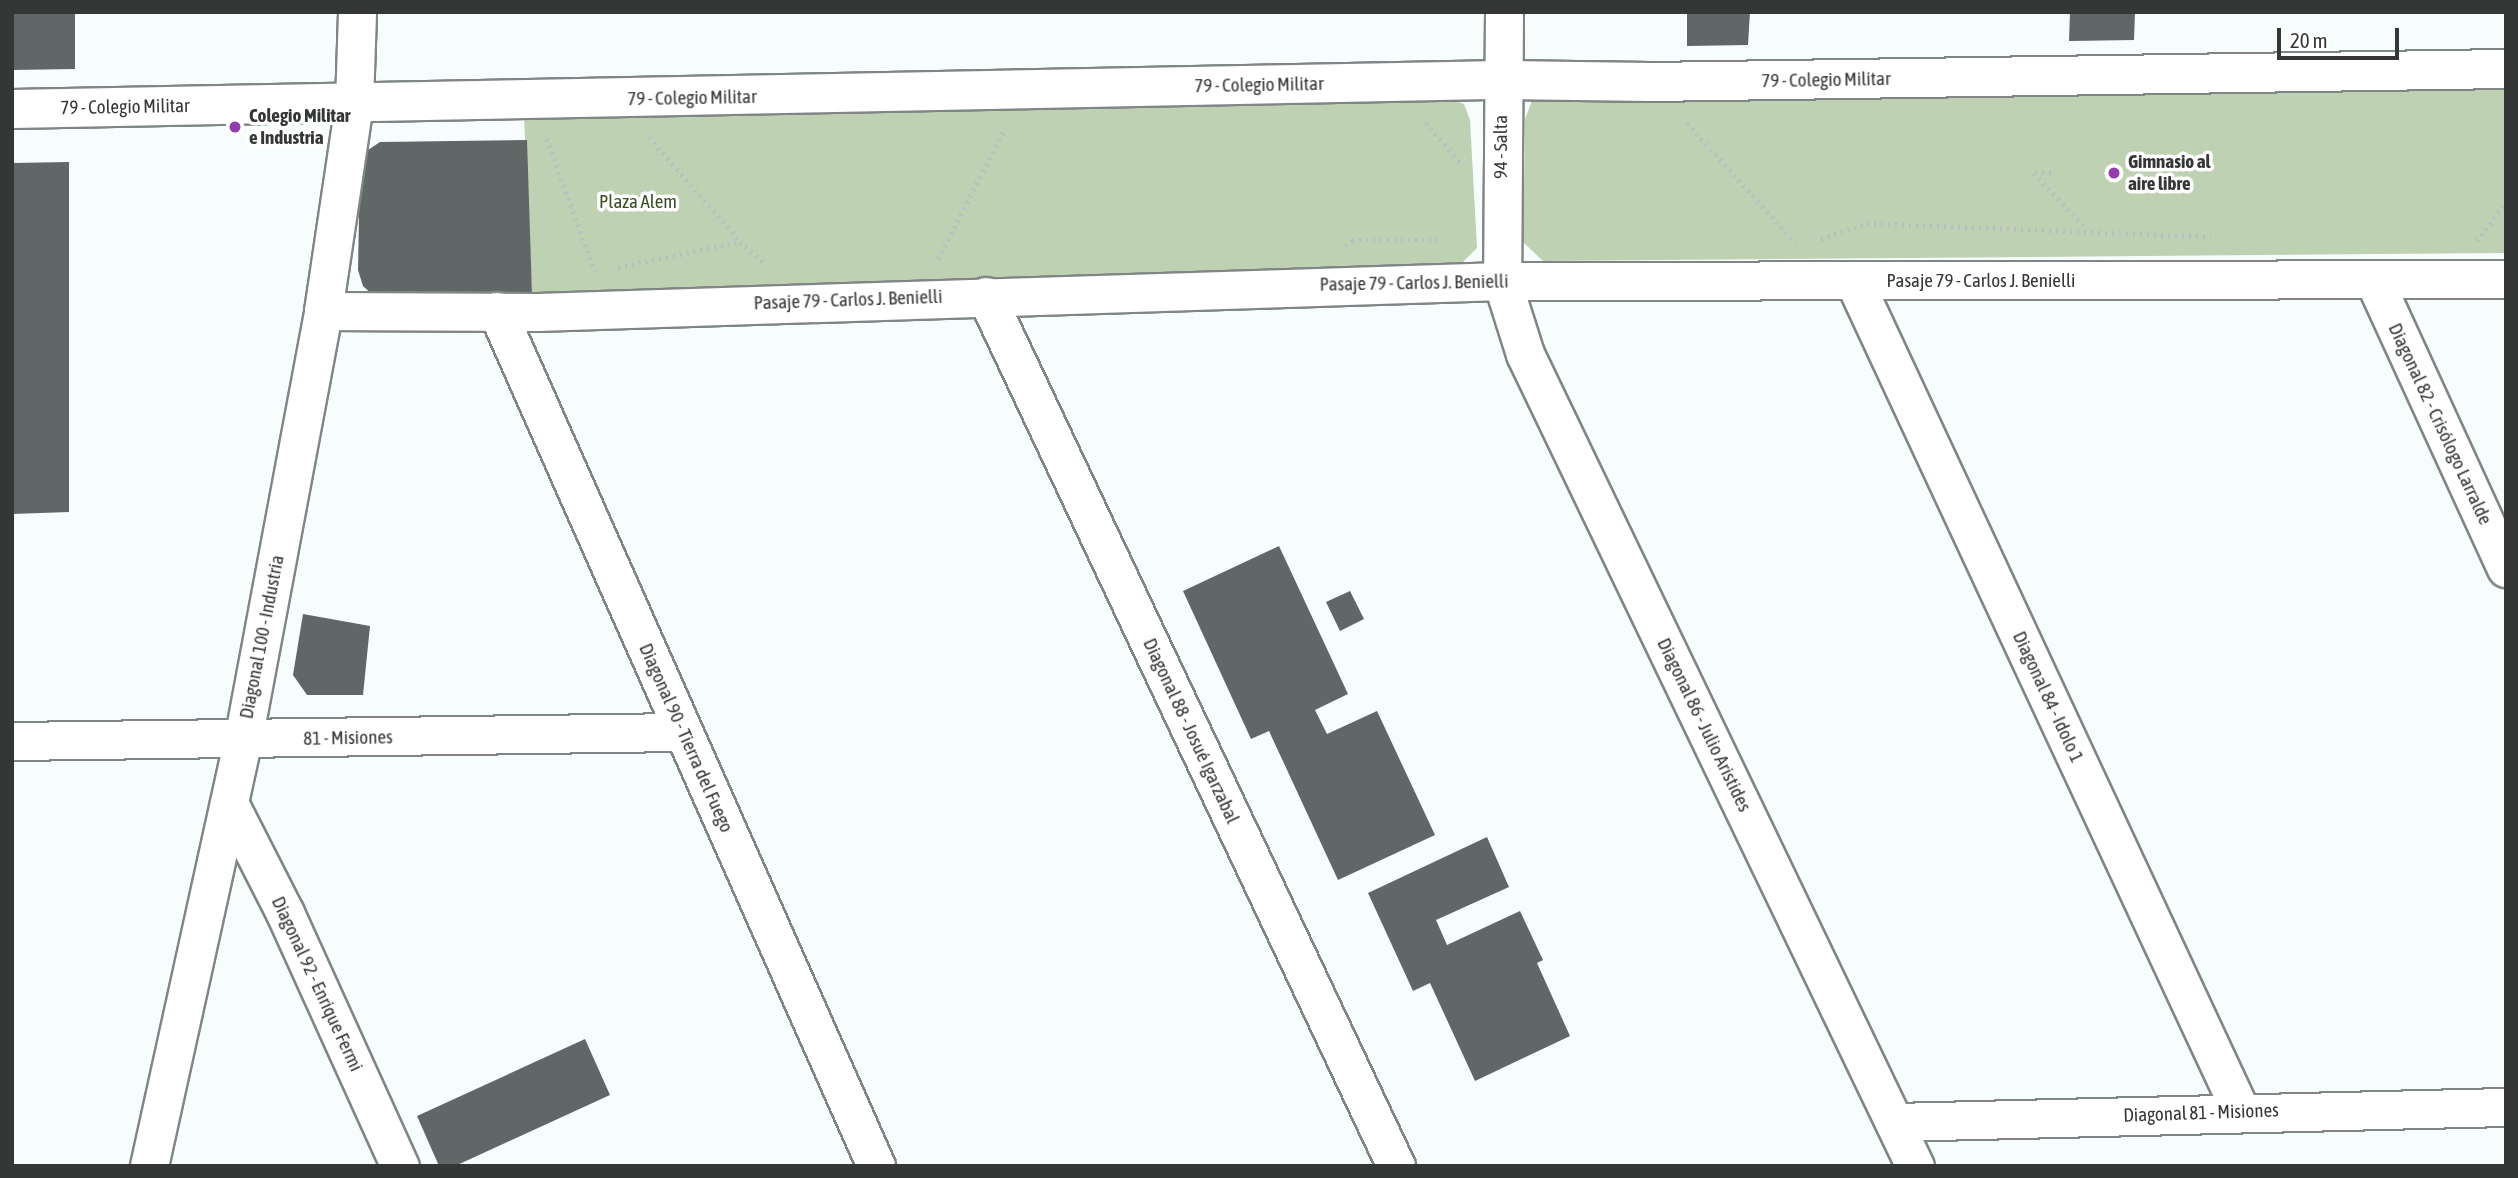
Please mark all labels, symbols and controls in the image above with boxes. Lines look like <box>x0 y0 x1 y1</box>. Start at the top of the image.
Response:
scale bar <box>2280 14 2402 58</box>
text: 20 m <box>2290 28 2328 52</box>
street label: 79 - Colegio Militar <box>1761 67 1891 93</box>
street label: 79 - Colegio Militar <box>1194 72 1324 98</box>
street label: 79 - Colegio Militar <box>627 85 757 111</box>
street label: 79 - Colegio Militar <box>60 94 190 120</box>
place label: Colegio Militar e Industria <box>249 105 350 149</box>
street label: 94 - Salta <box>1490 115 1512 179</box>
marker: Colegio Militar e Industria <box>227 119 243 135</box>
place label: Gimnasio al aire libre <box>2128 151 2211 195</box>
marker: Gimnasio al aire libre <box>2106 165 2122 181</box>
park label: Plaza Alem <box>599 191 677 213</box>
street label: Pasaje 79 - Carlos J. Benielli <box>1319 270 1509 296</box>
street label: Pasaje 79 - Carlos J. Benielli <box>1887 270 2075 292</box>
street label: Pasaje 79 - Carlos J. Benielli <box>753 285 943 315</box>
street label: Diagonal 82 - Crisólogo Larralde <box>2383 320 2497 528</box>
street label: Diagonal 100 - Industria <box>235 553 289 721</box>
street label: Diagonal 84 - Idolo 1 <box>2008 628 2088 766</box>
street label: Diagonal 86 - Julio Aristides <box>1652 634 1756 816</box>
street label: Diagonal 88 - Josué Igarzabal <box>1138 635 1244 827</box>
street label: Diagonal 90 - Tierra del Fuego <box>634 640 738 836</box>
street label: 81 - Misiones <box>303 726 393 750</box>
street label: Diagonal 92 - Enrique Fermi <box>266 893 368 1075</box>
street label: Diagonal 81 - Misiones <box>2123 1099 2279 1127</box>

